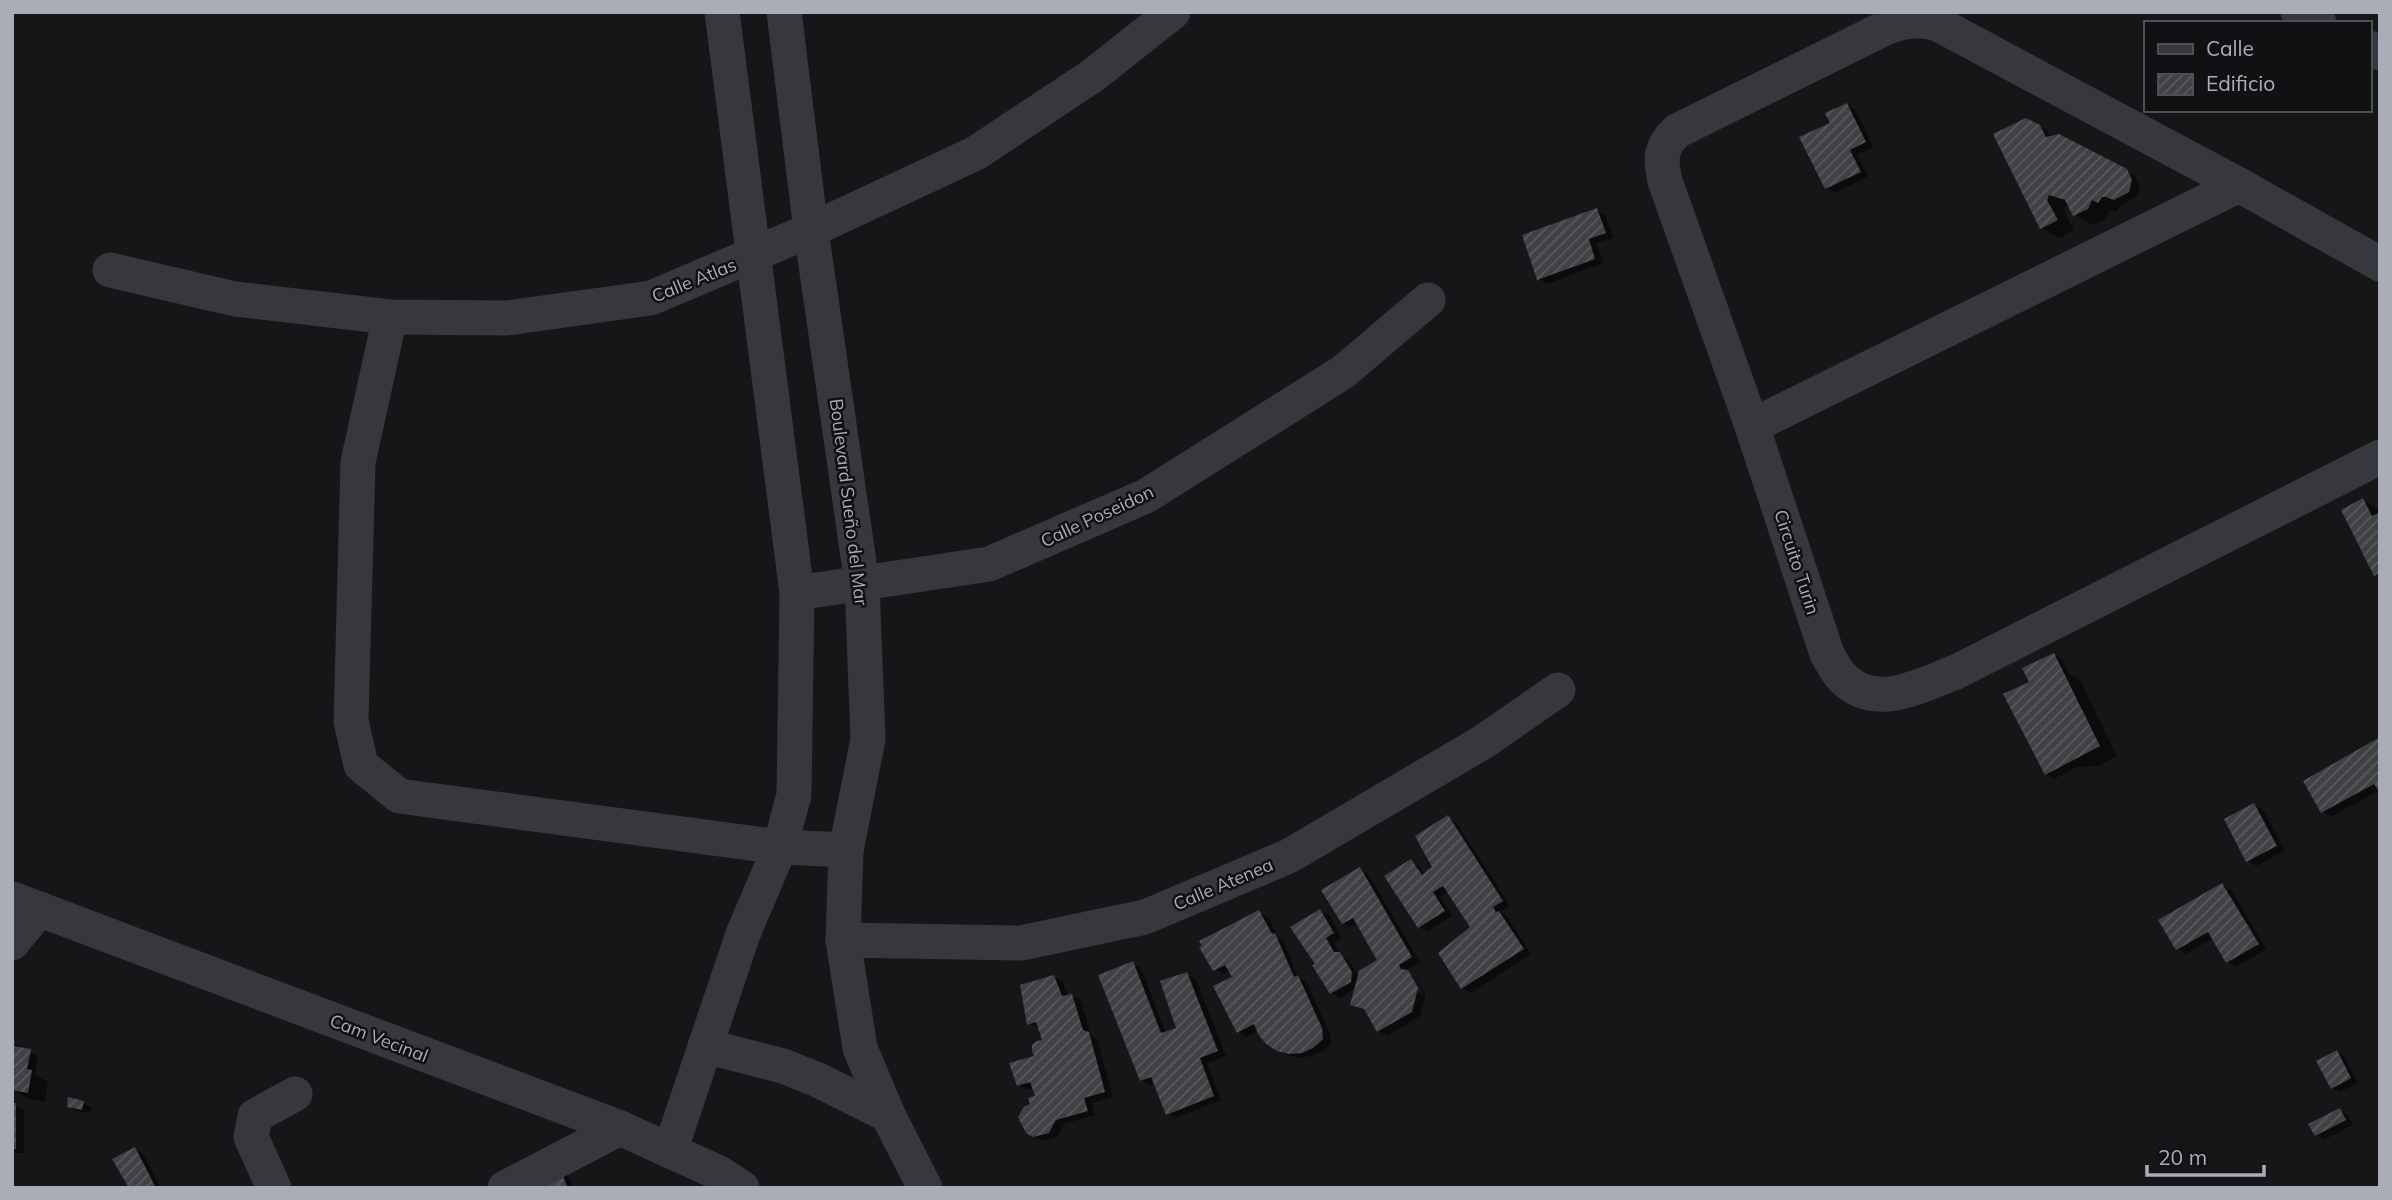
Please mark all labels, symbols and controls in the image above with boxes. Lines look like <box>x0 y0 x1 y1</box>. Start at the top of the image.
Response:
legend <box>2144 21 2371 112</box>
text: Calle <box>2206 35 2254 61</box>
text: Edificio <box>2206 70 2275 96</box>
street label: Calle Atlas <box>648 253 740 307</box>
street label: Boulevard Sueño del Mar <box>825 397 873 607</box>
street label: Calle Poseidon <box>1037 480 1157 552</box>
street label: Circuito Turin <box>1769 507 1825 617</box>
street label: Calle Atenea <box>1170 853 1276 915</box>
street label: Cam Vecinal <box>327 1009 431 1067</box>
scale bar <box>2147 1134 2264 1178</box>
text: 20 m <box>2158 1144 2207 1170</box>

